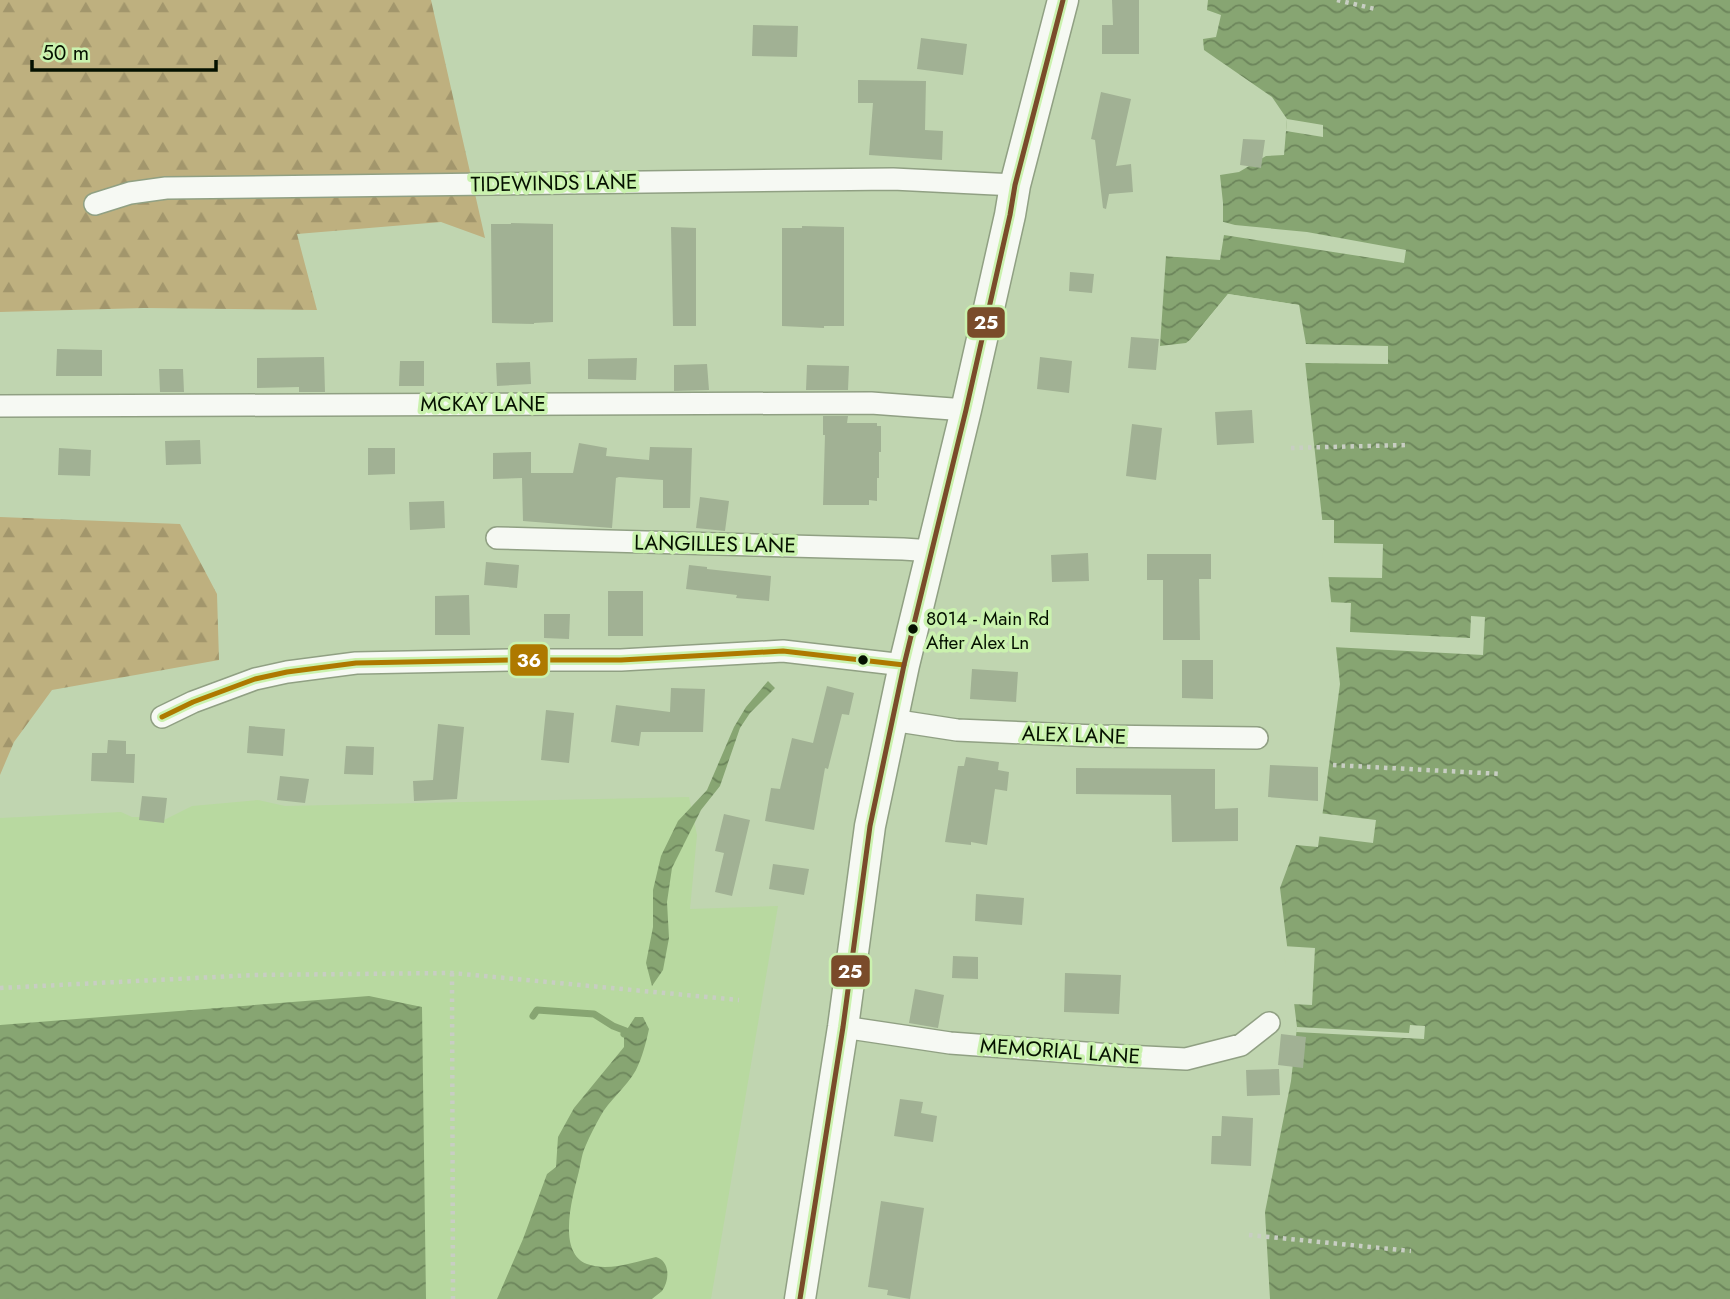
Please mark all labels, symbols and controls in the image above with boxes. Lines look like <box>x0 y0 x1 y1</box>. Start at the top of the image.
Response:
scale bar <box>32 28 215 72</box>
text: 50 m <box>42 38 89 68</box>
street label: TIDEWINDS LANE <box>470 167 638 199</box>
line badge: 25 <box>966 306 1006 339</box>
text: 25 <box>974 309 998 336</box>
street label: MCKAY LANE <box>420 389 546 419</box>
street label: LANGILLES LANE <box>634 528 796 560</box>
place label: 8014 - Main Rd After Alex Ln <box>926 605 1049 656</box>
marker: 8014 - Main Rd After Alex Ln <box>906 622 920 636</box>
line badge: 36 <box>509 643 549 677</box>
text: 36 <box>517 647 541 674</box>
unlabelled marker <box>856 653 870 667</box>
street label: ALEX LANE <box>1021 718 1127 752</box>
line badge: 25 <box>830 954 871 988</box>
text: 25 <box>838 958 862 985</box>
street label: MEMORIAL LANE <box>979 1030 1141 1072</box>

